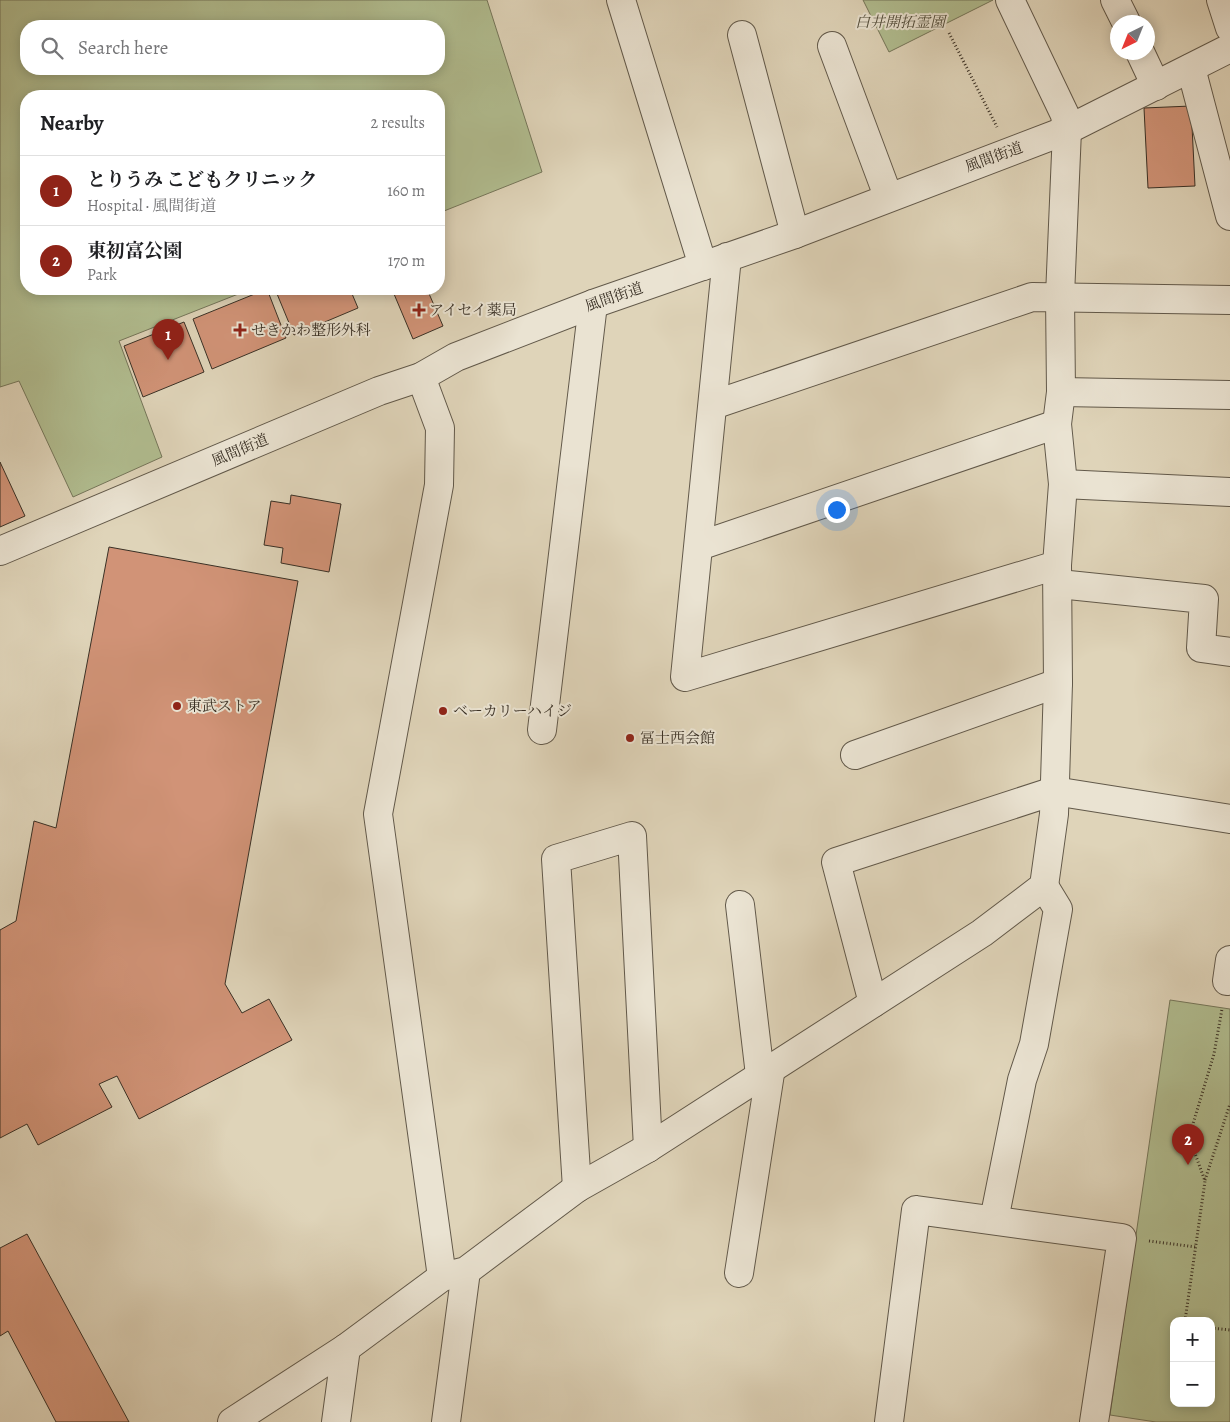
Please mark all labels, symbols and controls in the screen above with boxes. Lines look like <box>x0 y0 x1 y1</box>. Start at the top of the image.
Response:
park label: 白井開拓霊園 <box>855 12 948 32</box>
north arrow <box>1110 15 1155 60</box>
search box <box>20 20 445 75</box>
icon: search <box>38 34 66 62</box>
text: Search here <box>78 35 168 61</box>
text: Nearby <box>40 109 103 137</box>
text: 2 results <box>370 112 425 134</box>
street label: 風間街道 <box>962 137 1026 177</box>
text: とりうみ こどもクリニック <box>87 167 317 193</box>
text: 1 <box>53 180 59 202</box>
text: 160 m <box>387 180 425 202</box>
text: Hospital · 風間街道 <box>87 195 216 217</box>
text: 東初富公園 <box>87 238 182 264</box>
text: 2 <box>52 250 60 272</box>
text: 170 m <box>388 250 425 272</box>
text: Park <box>87 264 117 286</box>
street label: 風間街道 <box>582 278 646 316</box>
place label: アイセイ薬局 <box>429 300 517 320</box>
marker: アイセイ薬局 <box>413 304 425 316</box>
pin: 1 <box>152 319 184 360</box>
place label: せきかわ整形外科 <box>251 320 371 340</box>
marker: せきかわ整形外科 <box>233 323 247 337</box>
street label: 風間街道 <box>208 429 272 471</box>
your location <box>824 497 850 523</box>
place label: 東武ストア <box>187 696 262 716</box>
marker: 東武ストア <box>171 700 183 712</box>
place label: ベーカリーハイジ <box>453 701 572 721</box>
marker: ベーカリーハイジ <box>437 705 449 717</box>
place label: 冨士西会館 <box>640 728 715 748</box>
marker: 冨士西会館 <box>624 732 636 744</box>
pin: 2 <box>1172 1124 1204 1165</box>
map controls <box>1170 1317 1215 1407</box>
button: + <box>1170 1317 1215 1362</box>
button: − <box>1170 1362 1215 1407</box>

